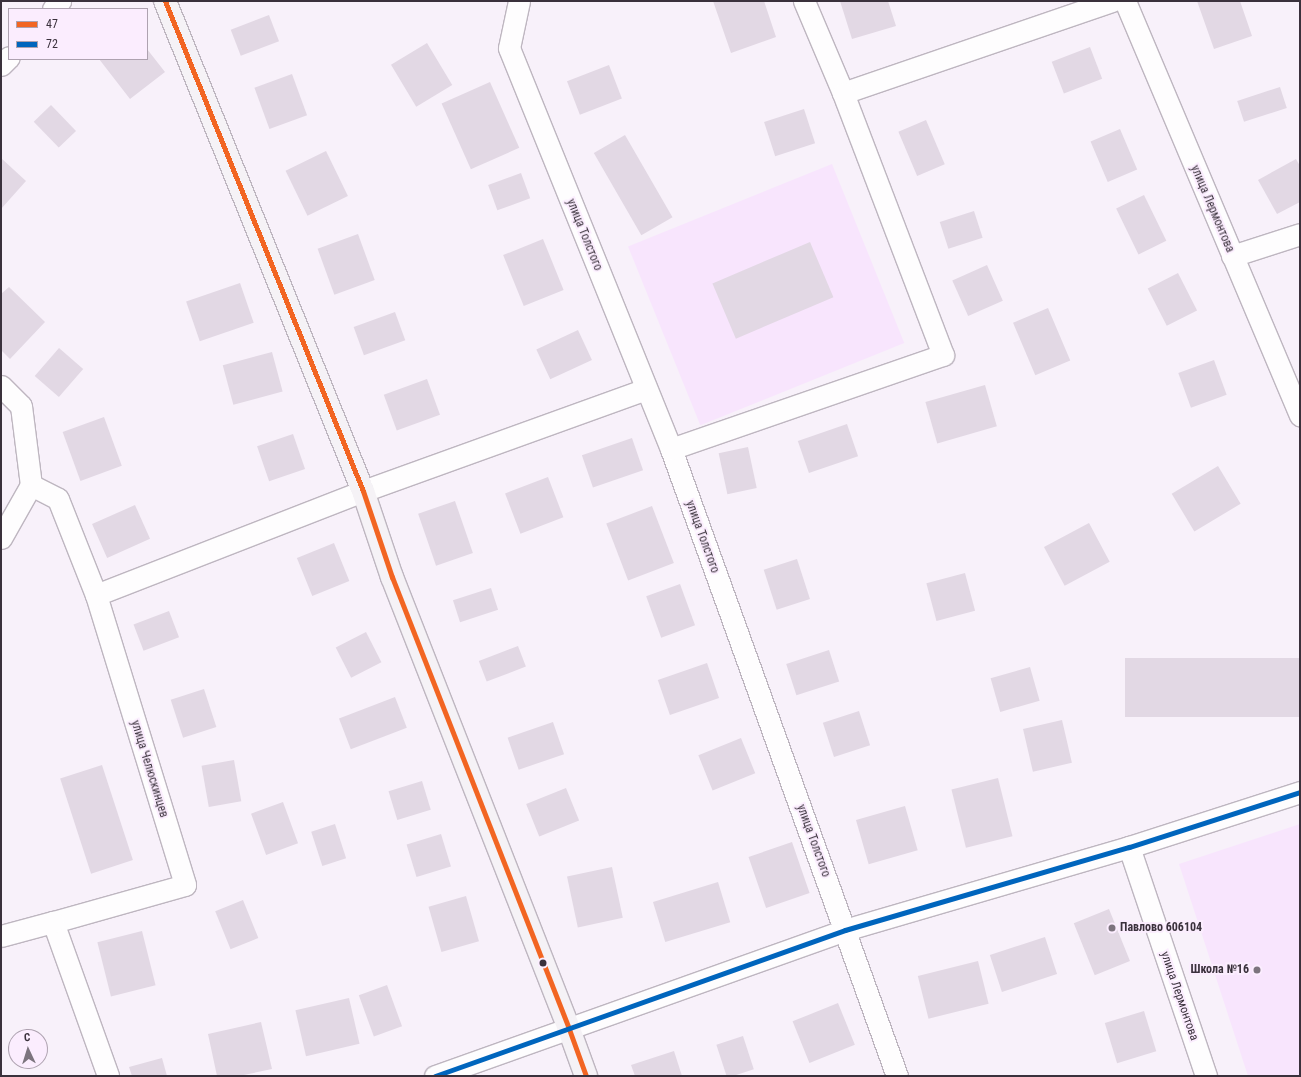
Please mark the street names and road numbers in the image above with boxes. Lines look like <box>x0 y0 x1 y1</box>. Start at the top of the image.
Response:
street label: улица Лермонтова <box>1187 163 1237 255</box>
street label: улица Толстого <box>563 197 605 273</box>
street label: улица Толстого <box>682 499 722 575</box>
street label: улица Челюскинцев <box>127 719 171 819</box>
street label: улица Толстого <box>793 803 833 879</box>
street label: улица Лермонтова <box>1157 950 1201 1042</box>

